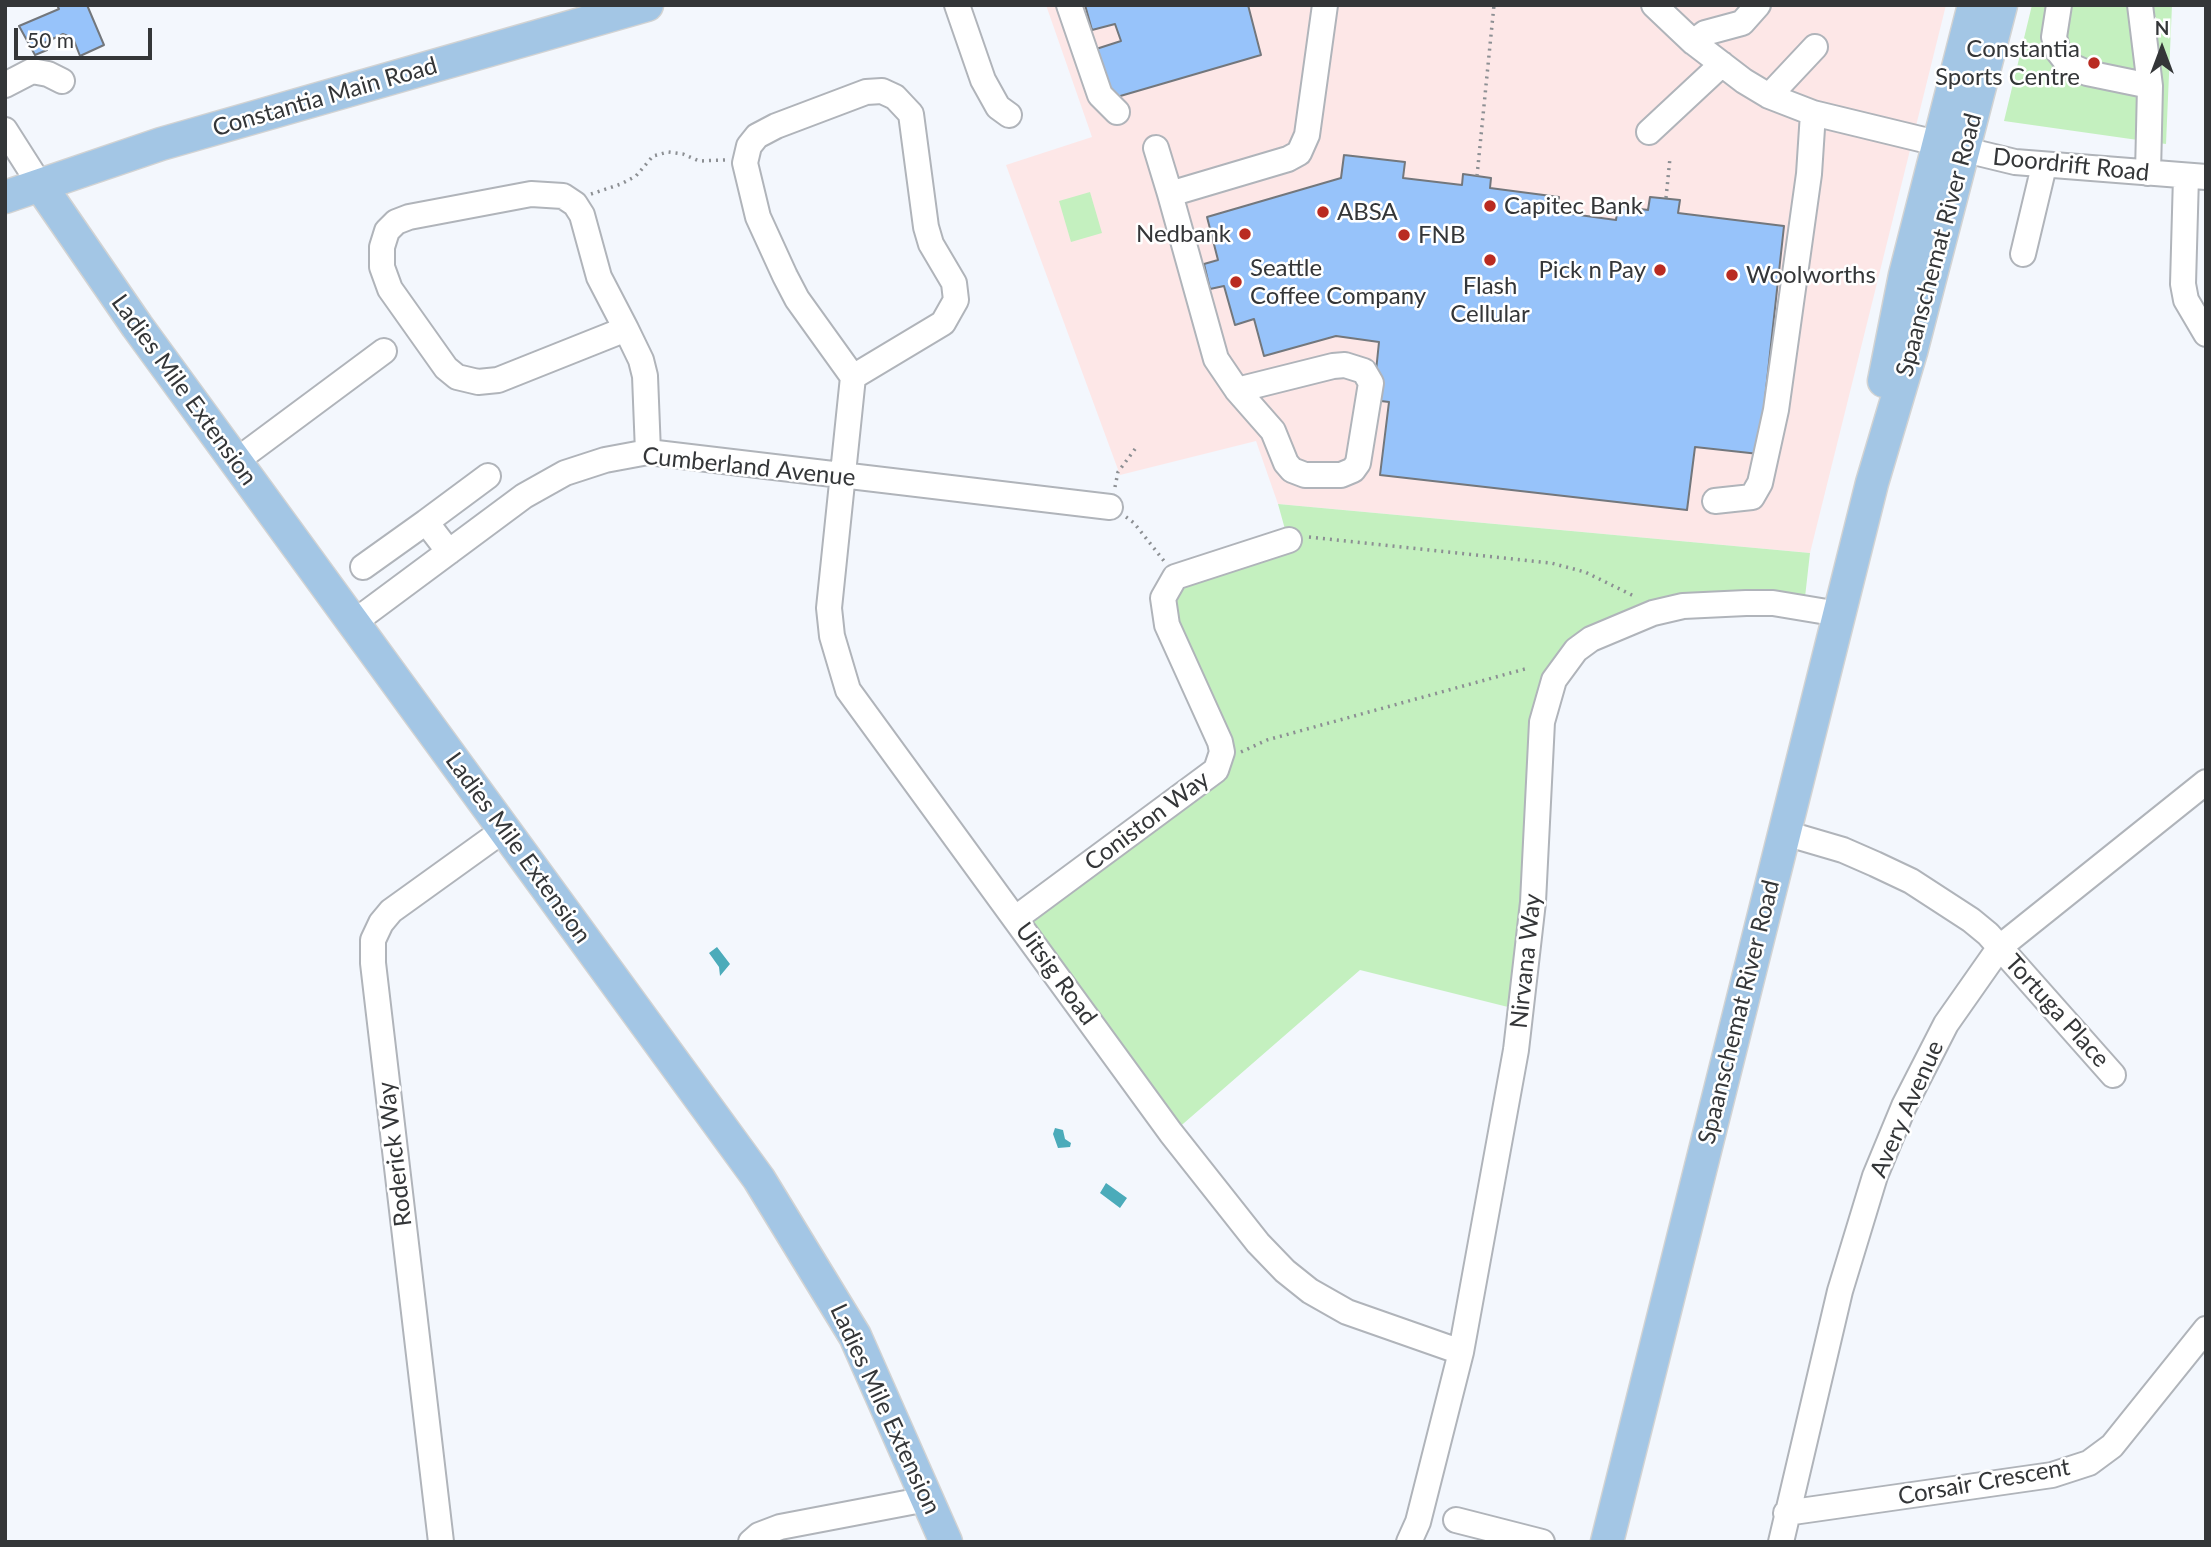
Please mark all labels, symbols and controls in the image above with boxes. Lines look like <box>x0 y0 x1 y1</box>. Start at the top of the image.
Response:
scale bar <box>18 14 156 58</box>
north arrow <box>2127 14 2197 84</box>
text: N <box>2155 16 2169 39</box>
text: 50 m <box>27 27 74 52</box>
place label: Constantia Sports Centre <box>1935 35 2080 91</box>
street label: Constantia Main Road <box>209 51 441 143</box>
marker: Constantia Sports Centre <box>2086 55 2102 71</box>
street label: Spaanschemat River Road <box>1890 110 1988 380</box>
street label: Doordrift Road <box>1991 142 2151 188</box>
place label: Capitec Bank <box>1504 192 1643 220</box>
place label: ABSA <box>1337 198 1398 226</box>
marker: Capitec Bank <box>1482 198 1498 214</box>
marker: ABSA <box>1315 204 1331 220</box>
place label: Nedbank <box>1136 220 1231 248</box>
place label: FNB <box>1418 221 1465 249</box>
marker: Nedbank <box>1237 226 1253 242</box>
marker: FNB <box>1396 227 1412 243</box>
marker: Flash Cellular <box>1482 252 1498 268</box>
place label: Seattle Coffee Company <box>1250 254 1426 310</box>
place label: Pick n Pay <box>1539 256 1646 284</box>
place label: Woolworths <box>1746 261 1876 289</box>
marker: Pick n Pay <box>1652 262 1668 278</box>
marker: Woolworths <box>1724 267 1740 283</box>
place label: Flash Cellular <box>1450 272 1530 328</box>
marker: Seattle Coffee Company <box>1228 274 1244 290</box>
street label: Ladies Mile Extension <box>105 289 263 491</box>
street label: Cumberland Avenue <box>641 442 857 492</box>
street label: Ladies Mile Extension <box>439 747 597 949</box>
street label: Coniston Way <box>1079 765 1215 877</box>
street label: Spaanschemat River Road <box>1692 877 1786 1147</box>
street label: Nirvana Way <box>1505 892 1547 1030</box>
street label: Uitsig Road <box>1009 917 1103 1031</box>
street label: Tortuga Place <box>1999 949 2115 1073</box>
street label: Avery Avenue <box>1864 1036 1950 1182</box>
street label: Roderick Way <box>372 1080 418 1228</box>
street label: Ladies Mile Extension <box>824 1299 946 1519</box>
street label: Corsair Crescent <box>1896 1453 2072 1511</box>

